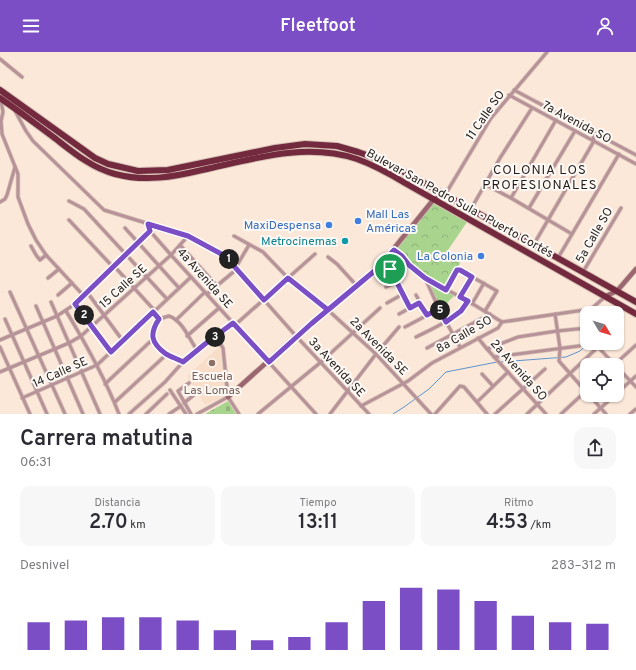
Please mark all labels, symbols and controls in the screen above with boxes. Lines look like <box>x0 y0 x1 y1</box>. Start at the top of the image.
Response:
icon: menu <box>20 15 42 37</box>
text: Fleetfoot <box>280 15 356 38</box>
icon: person <box>594 15 616 37</box>
street label: 11 Calle SO <box>463 87 509 144</box>
street label: 7a Avenida SO <box>539 98 614 148</box>
street label: Bulevar San Pedro Sula - Puerto Cortés <box>363 146 556 262</box>
district label: COLONIA LOS PROFESIONALES <box>482 163 598 194</box>
street label: 5a Calle SO <box>572 205 617 266</box>
place label: Mall Las Américas <box>366 207 416 237</box>
marker: Mall Las Américas <box>353 216 363 226</box>
place label: MaxiDespensa <box>244 218 321 234</box>
marker: MaxiDespensa <box>324 220 334 230</box>
place label: Metrocinemas <box>261 234 337 250</box>
marker: Metrocinemas <box>340 236 350 246</box>
street label: 4a Avenida SE <box>173 245 236 312</box>
pin: 1 <box>219 249 239 269</box>
place label: La Colonia <box>417 249 473 265</box>
marker: La Colonia <box>476 251 486 261</box>
text: 1 <box>227 252 231 266</box>
pin <box>373 252 407 286</box>
icon: arrive <box>379 258 401 280</box>
street label: 15 Calle SE <box>96 261 151 312</box>
pin: 5 <box>430 300 450 320</box>
text: 5 <box>437 303 443 317</box>
pin: 2 <box>74 305 94 325</box>
north arrow <box>580 306 624 350</box>
map controls <box>580 306 624 402</box>
text: 2 <box>81 308 87 322</box>
street label: 8a Calle SO <box>434 312 495 357</box>
street label: 2a Avenida SE <box>346 314 411 379</box>
pin: 3 <box>205 327 225 347</box>
text: 3 <box>212 330 218 344</box>
street label: 3a Avenida SE <box>304 334 368 401</box>
street label: 2a Avenida SO <box>486 336 550 405</box>
street label: 14 Calle SE <box>30 354 90 392</box>
marker: Escuela Las Lomas <box>207 358 217 368</box>
button: locate <box>580 358 624 402</box>
place label: Escuela Las Lomas <box>184 369 240 399</box>
text: Carrera matutina <box>20 426 193 453</box>
button: share <box>574 427 616 469</box>
text: 06:31 <box>20 455 52 471</box>
text: Distancia <box>94 496 140 510</box>
text: Tiempo <box>299 496 337 510</box>
text: Ritmo <box>504 496 533 510</box>
text: 2.70 <box>89 510 128 536</box>
text: 13:11 <box>298 510 338 536</box>
text: 4:53 <box>486 510 528 536</box>
text: km <box>128 518 146 532</box>
text: /km <box>528 518 551 532</box>
text: Desnivel <box>20 558 69 574</box>
text: 283–312 m <box>551 558 616 574</box>

